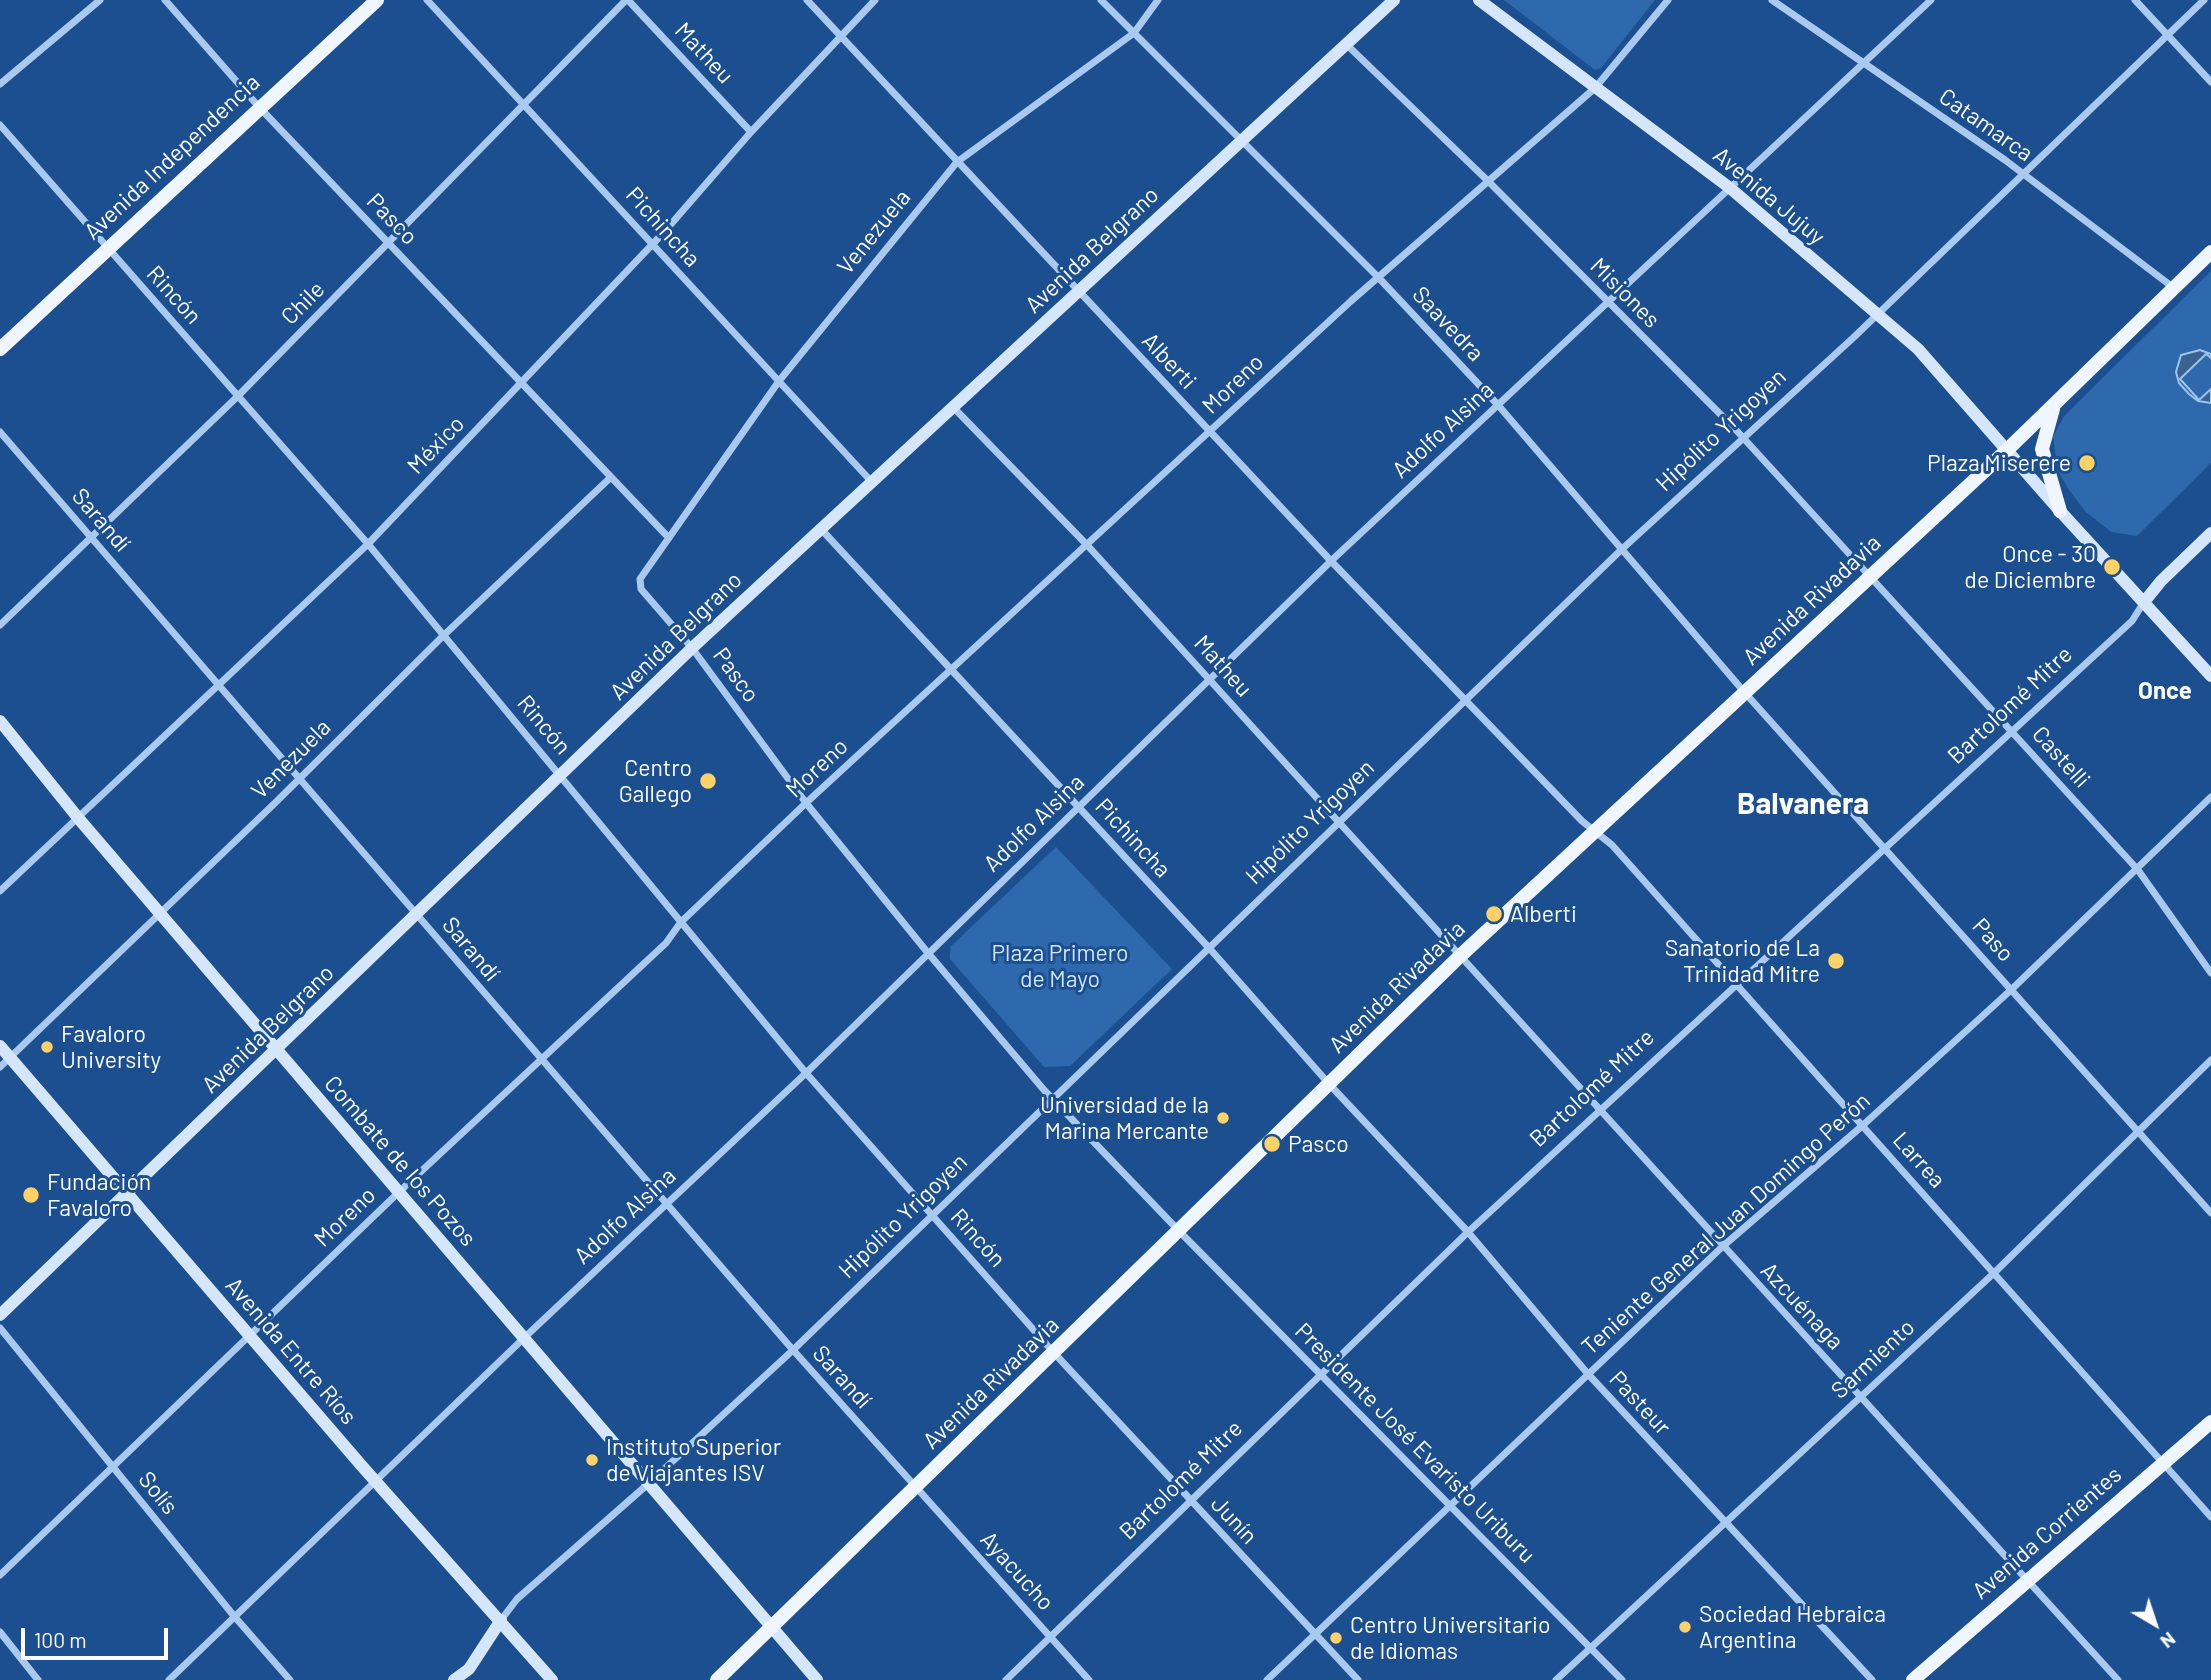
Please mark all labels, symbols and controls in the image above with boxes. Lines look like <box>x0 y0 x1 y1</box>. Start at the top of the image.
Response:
street label: Matheu <box>669 17 739 89</box>
street label: Avenida Independencia <box>78 68 266 246</box>
street label: Catamarca <box>1934 83 2038 167</box>
street label: Avenida Jujuy <box>1707 141 1831 251</box>
street label: Pichincha <box>620 181 706 273</box>
street label: Avenida Belgrano <box>1020 181 1164 319</box>
street label: Venezuela <box>831 184 917 280</box>
street label: Pasco <box>361 188 423 250</box>
street label: Misiones <box>1584 252 1666 334</box>
street label: Rincón <box>141 260 207 330</box>
street label: Chile <box>276 276 330 330</box>
street label: Saavedra <box>1406 281 1490 367</box>
street label: Alberti <box>1136 327 1202 395</box>
street label: Moreno <box>1197 348 1269 420</box>
street label: Hipólito Yrigoyen <box>1650 363 1792 497</box>
street label: Adolfo Alsina <box>1387 376 1499 484</box>
street label: México <box>402 410 470 480</box>
place label: Plaza Miserere <box>1927 449 2071 477</box>
marker: Plaza Miserere <box>2077 453 2097 473</box>
street label: Sarandí <box>66 483 136 557</box>
street label: Avenida Rivadavia <box>1737 529 1887 671</box>
place label: Once - 30 de Diciembre <box>1964 540 2096 594</box>
marker: Once - 30 de Diciembre <box>2102 557 2122 577</box>
street label: Avenida Belgrano <box>604 566 748 706</box>
street label: Matheu <box>1188 630 1258 702</box>
street label: Bartolomé Mitre <box>1942 640 2078 770</box>
street label: Pasco <box>707 642 765 708</box>
district label: Once <box>2138 677 2192 705</box>
street label: Rincón <box>511 690 577 760</box>
street label: Venezuela <box>246 714 336 804</box>
street label: Castelli <box>2026 721 2096 793</box>
street label: Moreno <box>780 733 854 803</box>
place label: Centro Gallego <box>619 754 692 808</box>
street label: Hipólito Yrigoyen <box>1240 754 1380 890</box>
street label: Adolfo Alsina <box>978 768 1090 878</box>
marker: Centro Gallego <box>698 771 718 791</box>
district label: Balvanera <box>1737 786 1869 822</box>
street label: Pichincha <box>1089 793 1177 883</box>
place label: Alberti <box>1510 900 1577 928</box>
marker: Alberti <box>1484 904 1504 924</box>
street label: Sarandí <box>436 911 506 987</box>
street label: Paso <box>1966 913 2020 967</box>
street label: Avenida Rivadavia <box>1323 915 1471 1059</box>
place label: Sanatorio de La Trinidad Mitre <box>1665 934 1820 988</box>
park label: Plaza Primero de Mayo <box>991 939 1129 993</box>
marker: Sanatorio de La Trinidad Mitre <box>1826 951 1846 971</box>
street label: Avenida Belgrano <box>196 959 340 1099</box>
place label: Favaloro University <box>61 1020 161 1074</box>
street label: Bartolomé Mitre <box>1524 1023 1660 1153</box>
marker: Favaloro University <box>39 1039 55 1055</box>
street label: Combate de los Pozos <box>318 1070 482 1252</box>
street label: Teniente General Juan Domingo Perón <box>1576 1087 1876 1361</box>
place label: Universidad de la Marina Mercante <box>1040 1091 1209 1145</box>
marker: Universidad de la Marina Mercante <box>1215 1110 1231 1126</box>
street label: Larrea <box>1887 1126 1951 1194</box>
place label: Pasco <box>1288 1130 1349 1158</box>
marker: Pasco <box>1262 1134 1282 1154</box>
street label: Hipólito Yrigoyen <box>833 1148 973 1284</box>
street label: Adolfo Alsina <box>569 1162 681 1270</box>
place label: Fundación Favaloro <box>47 1168 151 1222</box>
street label: Moreno <box>309 1181 381 1253</box>
marker: Fundación Favaloro <box>21 1185 41 1205</box>
street label: Rincón <box>945 1203 1011 1273</box>
street label: Azcuénaga <box>1755 1257 1849 1355</box>
street label: Avenida Entre Ríos <box>220 1272 362 1430</box>
street label: Avenida Rivadavia <box>917 1311 1065 1455</box>
street label: Sarmiento <box>1826 1314 1920 1404</box>
street label: Presidente José Evaristo Uriburu <box>1289 1317 1541 1569</box>
street label: Sarandí <box>807 1340 877 1414</box>
street label: Pasteur <box>1604 1365 1676 1441</box>
street label: Bartolomé Mitre <box>1114 1414 1248 1546</box>
place label: Instituto Superior de Viajantes ISV <box>606 1433 781 1487</box>
marker: Instituto Superior de Viajantes ISV <box>584 1452 600 1468</box>
street label: Avenida Corrientes <box>1967 1461 2127 1605</box>
street label: Solís <box>132 1466 184 1520</box>
street label: Junín <box>1205 1490 1263 1550</box>
street label: Ayacucho <box>974 1526 1060 1616</box>
north arrow <box>2120 1589 2190 1659</box>
place label: Sociedad Hebraica Argentina <box>1699 1600 1886 1654</box>
place label: Centro Universitario de Idiomas <box>1350 1611 1550 1665</box>
scale bar <box>24 1614 172 1658</box>
marker: Sociedad Hebraica Argentina <box>1677 1619 1693 1635</box>
text: 100 m <box>34 1627 87 1652</box>
text: N <box>2156 1628 2181 1654</box>
marker: Centro Universitario de Idiomas <box>1328 1630 1344 1646</box>

